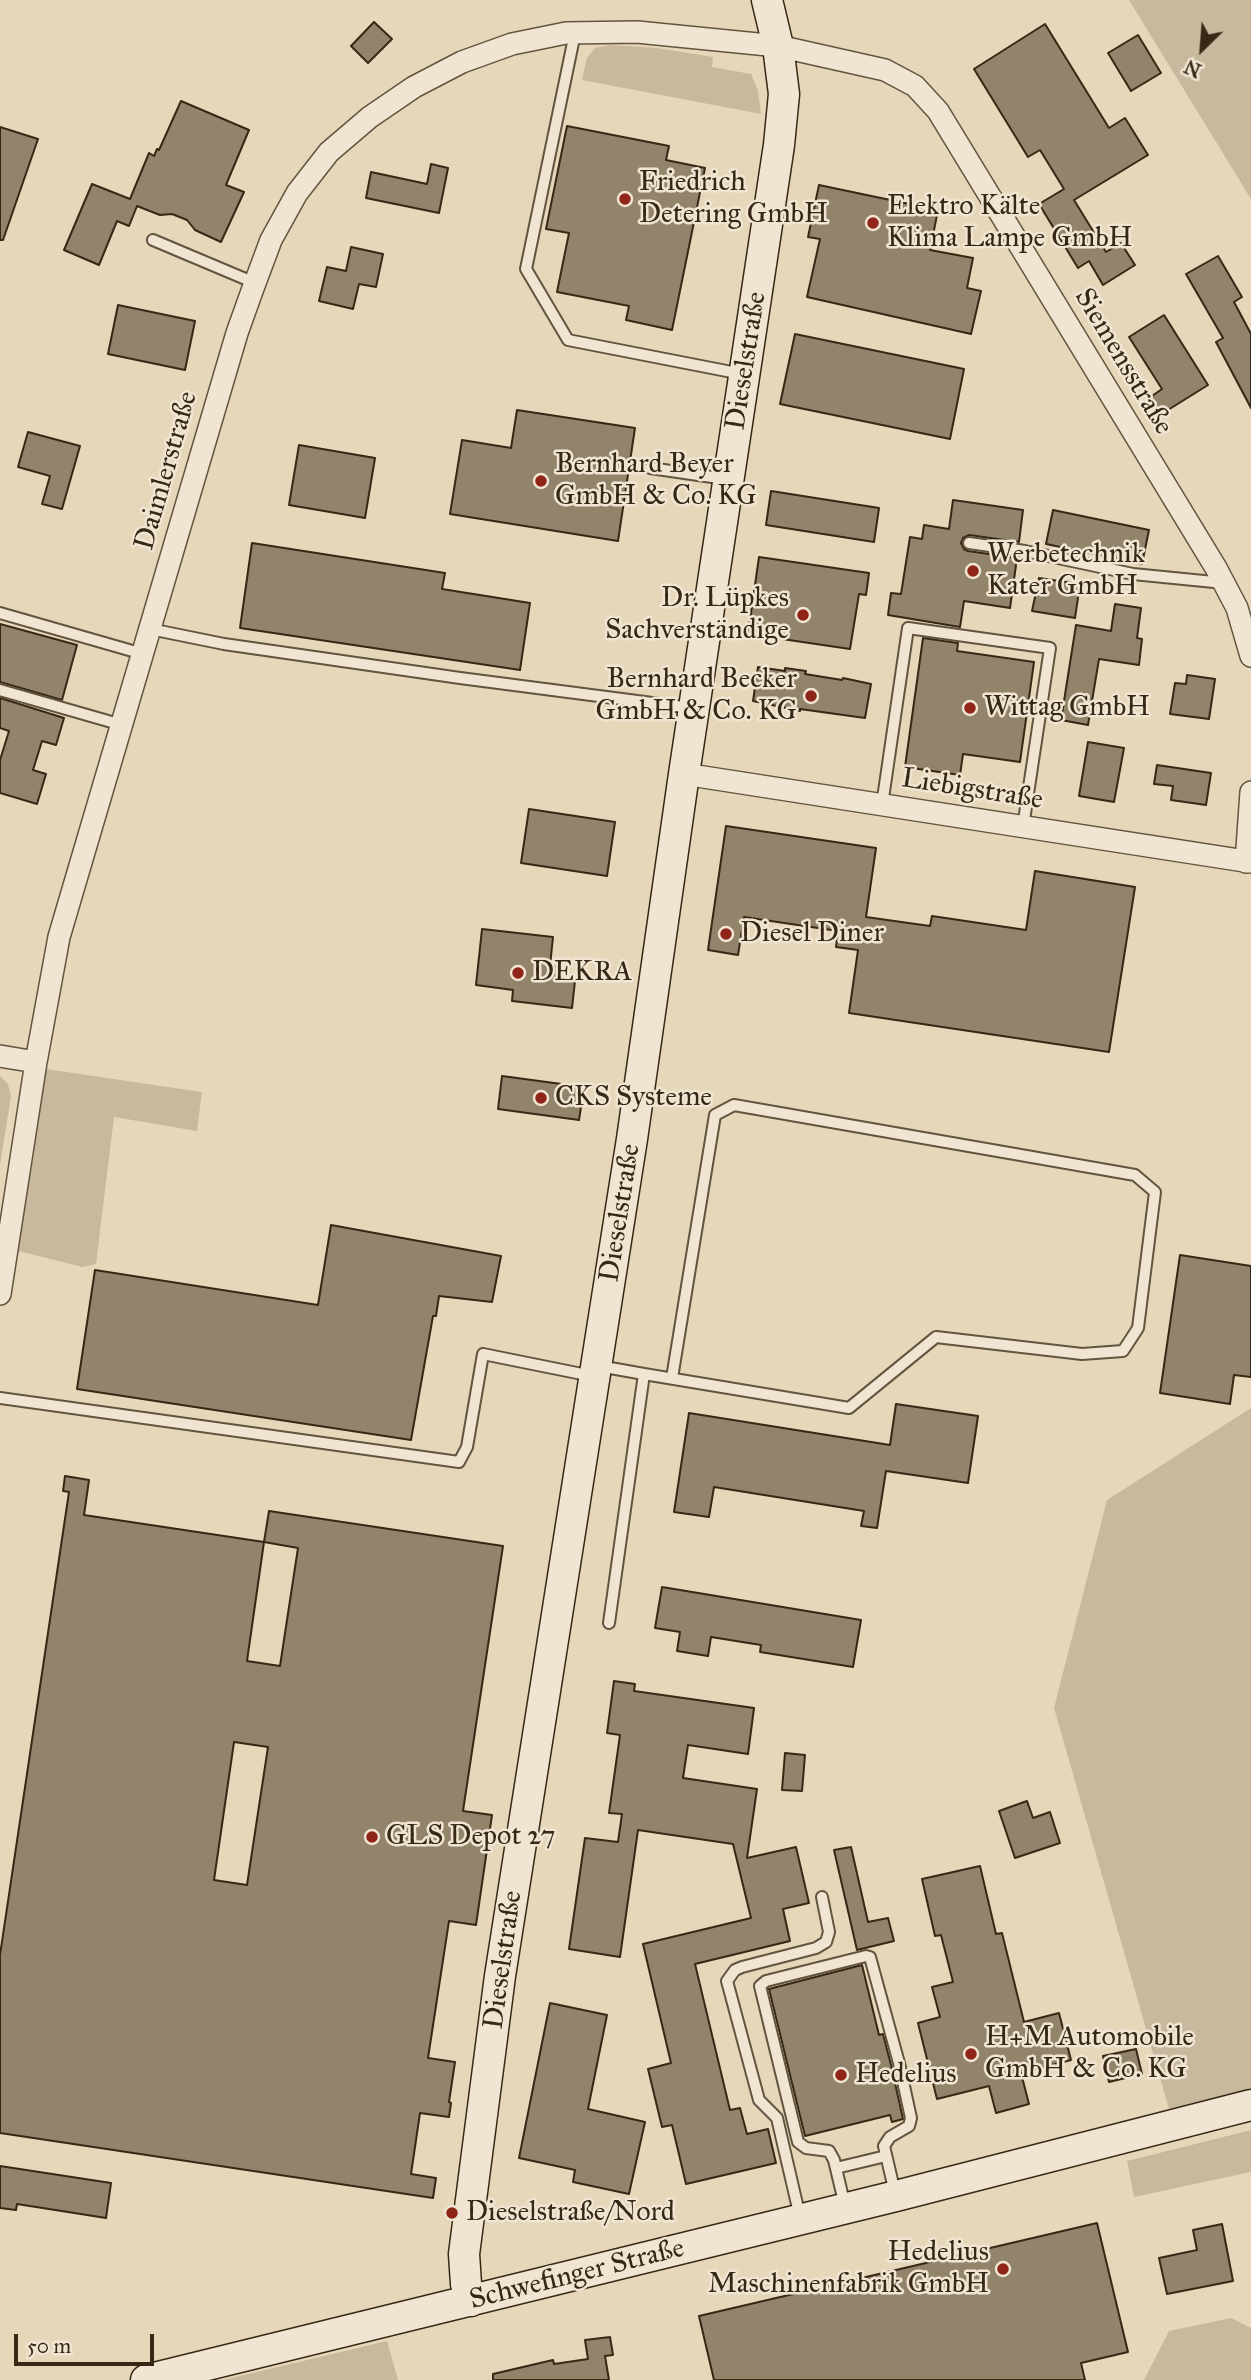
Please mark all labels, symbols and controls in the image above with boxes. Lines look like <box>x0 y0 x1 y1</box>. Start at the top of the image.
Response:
north arrow <box>1167 14 1237 84</box>
text: N <box>1181 55 1205 82</box>
place label: Friedrich Detering GmbH <box>639 166 828 232</box>
place label: Elektro Kälte Klima Lampe GmbH <box>887 190 1132 256</box>
marker: Friedrich Detering GmbH <box>617 191 633 207</box>
marker: Elektro Kälte Klima Lampe GmbH <box>865 215 881 231</box>
street label: Siemensstraße <box>1066 283 1180 441</box>
street label: Dieselstraße <box>720 290 774 432</box>
street label: Daimlerstraße <box>128 388 206 554</box>
place label: Bernhard Beyer GmbH & Co. KG <box>555 448 757 514</box>
marker: Bernhard Beyer GmbH & Co. KG <box>533 473 549 489</box>
place label: Werbetechnik Kater GmbH <box>987 538 1145 604</box>
marker: Werbetechnik Kater GmbH <box>965 563 981 579</box>
place label: Dr. Lüpkes Sachverständige <box>605 582 789 648</box>
marker: Dr. Lüpkes Sachverständige <box>795 607 811 623</box>
place label: Bernhard Becker GmbH & Co. KG <box>595 663 797 729</box>
marker: Bernhard Becker GmbH & Co. KG <box>803 688 819 704</box>
place label: Wittag GmbH <box>984 691 1150 725</box>
marker: Wittag GmbH <box>962 700 978 716</box>
street label: Liebigstraße <box>899 762 1045 818</box>
place label: Diesel Diner <box>740 917 884 951</box>
marker: Diesel Diner <box>718 926 734 942</box>
place label: DEKRA <box>532 956 632 990</box>
marker: DEKRA <box>510 965 526 981</box>
place label: CKS Systeme <box>555 1081 712 1115</box>
marker: CKS Systeme <box>533 1090 549 1106</box>
street label: Dieselstraße <box>594 1142 648 1284</box>
place label: GLS Depot 27 <box>386 1820 555 1854</box>
marker: GLS Depot 27 <box>364 1829 380 1845</box>
street label: Dieselstraße <box>478 1889 530 2031</box>
place label: H+M Automobile GmbH & Co. KG <box>985 2021 1194 2087</box>
marker: H+M Automobile GmbH & Co. KG <box>963 2046 979 2062</box>
place label: Hedelius <box>855 2058 957 2092</box>
marker: Hedelius <box>833 2067 849 2083</box>
place label: Dieselstraße/Nord <box>466 2196 675 2230</box>
marker: Dieselstraße/Nord <box>444 2205 460 2221</box>
street label: Schwefinger Straße <box>466 2232 688 2318</box>
place label: Hedelius Maschinenfabrik GmbH <box>708 2236 989 2302</box>
marker: Hedelius Maschinenfabrik GmbH <box>995 2261 1011 2277</box>
scale bar <box>18 2320 158 2364</box>
text: 50 m <box>27 2333 71 2359</box>

